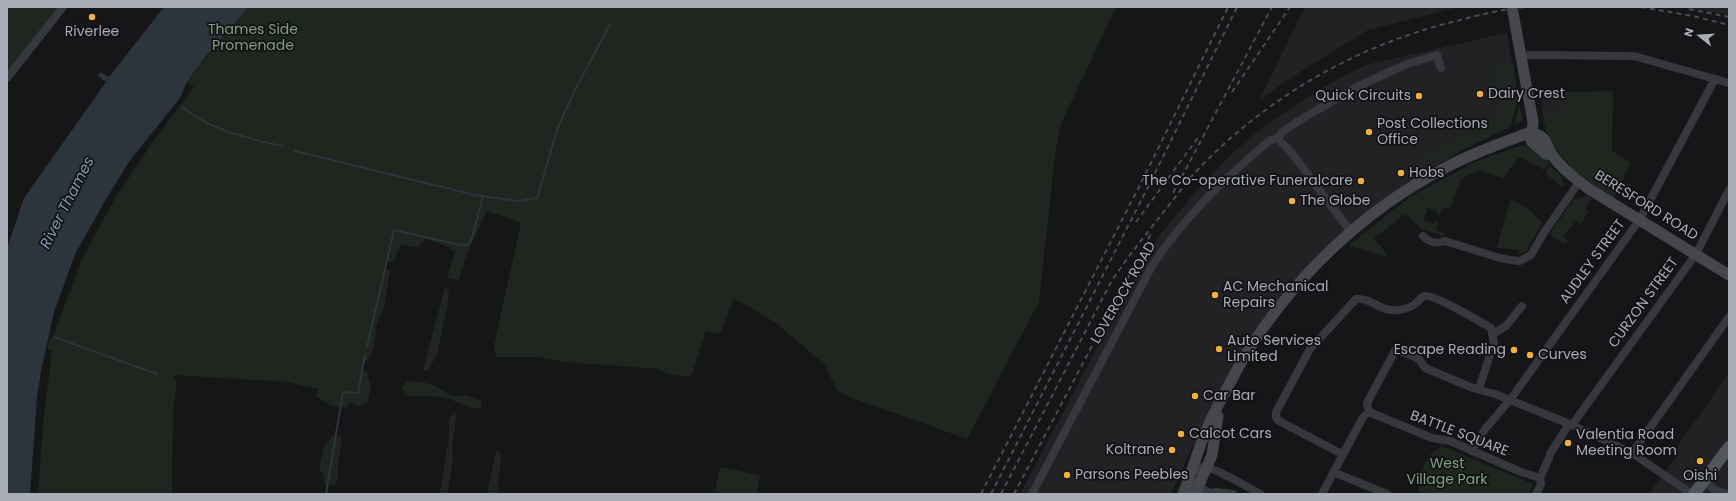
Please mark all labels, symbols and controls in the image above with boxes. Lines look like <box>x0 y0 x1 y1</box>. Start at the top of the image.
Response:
marker: Riverlee <box>87 12 97 22</box>
north arrow <box>1680 16 1720 56</box>
park label: Thames Side Promenade <box>208 22 298 54</box>
place label: Riverlee <box>65 24 119 40</box>
text: N <box>1680 26 1697 39</box>
place label: Dairy Crest <box>1488 86 1565 102</box>
place label: Quick Circuits <box>1315 88 1411 104</box>
marker: Dairy Crest <box>1475 89 1485 99</box>
marker: Quick Circuits <box>1414 91 1424 101</box>
place label: Post Collections Office <box>1377 116 1488 148</box>
marker: Post Collections Office <box>1364 127 1374 137</box>
water label: River Thames <box>37 154 99 252</box>
place label: Hobs <box>1409 165 1444 181</box>
street label: BERESFORD ROAD <box>1591 167 1701 245</box>
marker: Hobs <box>1396 168 1406 178</box>
place label: The Co-operative Funeralcare <box>1142 173 1353 189</box>
marker: The Co-operative Funeralcare <box>1356 176 1366 186</box>
place label: The Globe <box>1300 193 1370 209</box>
marker: The Globe <box>1287 196 1297 206</box>
street label: AUDLEY STREET <box>1557 217 1629 307</box>
street label: LOVEROCK ROAD <box>1088 239 1160 347</box>
street label: CURZON STREET <box>1606 255 1682 351</box>
place label: AC Mechanical Repairs <box>1223 279 1328 312</box>
marker: AC Mechanical Repairs <box>1210 290 1220 300</box>
place label: Auto Services Limited <box>1227 333 1321 366</box>
place label: Escape Reading <box>1394 342 1506 358</box>
marker: Auto Services Limited <box>1214 344 1224 354</box>
marker: Escape Reading <box>1509 345 1519 355</box>
place label: Curves <box>1538 347 1587 363</box>
marker: Curves <box>1525 350 1535 360</box>
place label: Car Bar <box>1203 388 1255 404</box>
marker: Car Bar <box>1190 391 1200 401</box>
street label: BATTLE SQUARE <box>1407 408 1511 460</box>
place label: Calcot Cars <box>1189 426 1272 442</box>
place label: Valentia Road Meeting Room <box>1576 427 1677 460</box>
marker: Calcot Cars <box>1176 429 1186 439</box>
marker: Valentia Road Meeting Room <box>1563 438 1573 448</box>
place label: Koltrane <box>1106 442 1164 458</box>
marker: Koltrane <box>1167 445 1177 455</box>
park label: West Village Park <box>1406 456 1488 488</box>
marker: Oishi <box>1695 456 1705 466</box>
place label: Parsons Peebles <box>1075 467 1188 483</box>
place label: Oishi <box>1683 468 1717 484</box>
marker: Parsons Peebles <box>1062 470 1072 480</box>

